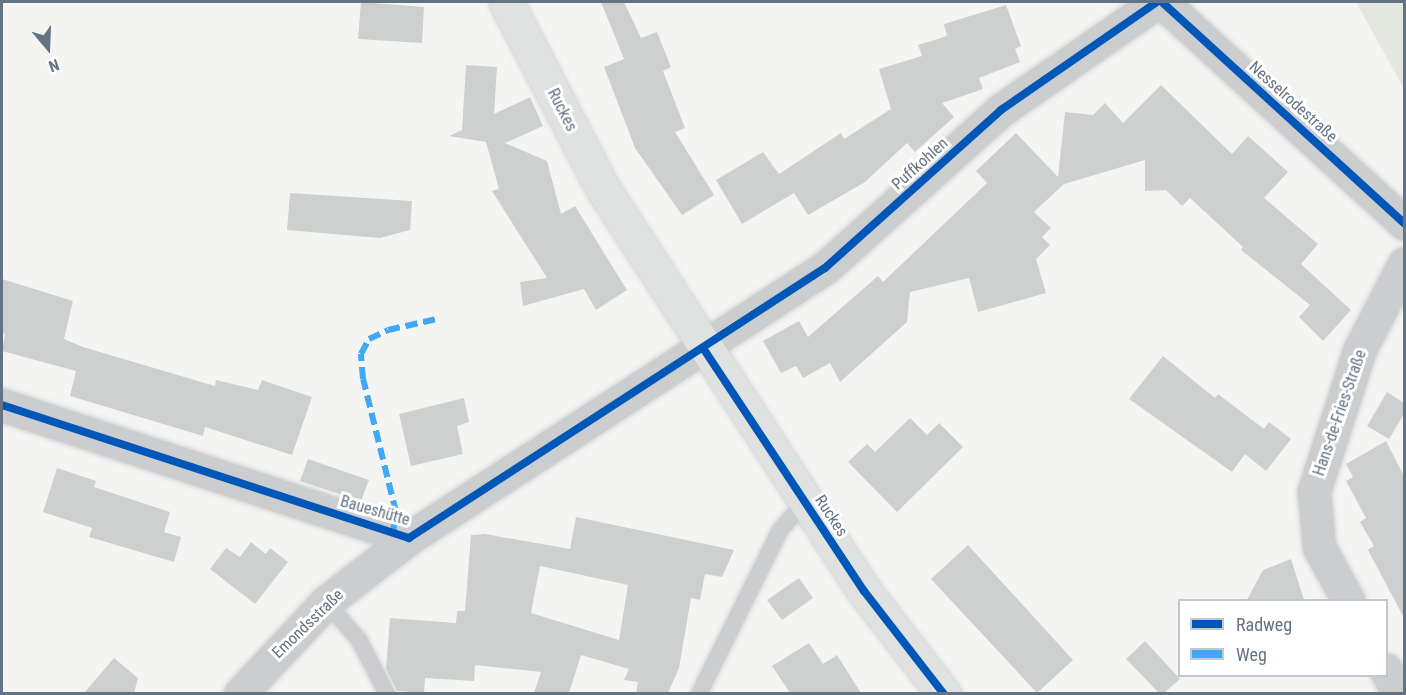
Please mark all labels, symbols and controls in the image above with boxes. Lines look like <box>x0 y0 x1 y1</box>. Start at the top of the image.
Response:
north arrow <box>18 18 78 78</box>
text: N <box>46 55 62 76</box>
street label: Nesselrodestraße <box>1245 58 1341 146</box>
street label: Ruckes <box>543 85 581 135</box>
street label: Puffkohlen <box>888 134 952 194</box>
street label: Hans-de-Fries-Straße <box>1309 348 1371 478</box>
street label: Baueshütte <box>338 492 412 530</box>
street label: Ruckes <box>811 492 851 540</box>
street label: Emondsstraße <box>269 585 347 663</box>
legend <box>1178 599 1388 677</box>
text: Radweg <box>1236 614 1292 635</box>
text: Weg <box>1236 644 1267 665</box>

